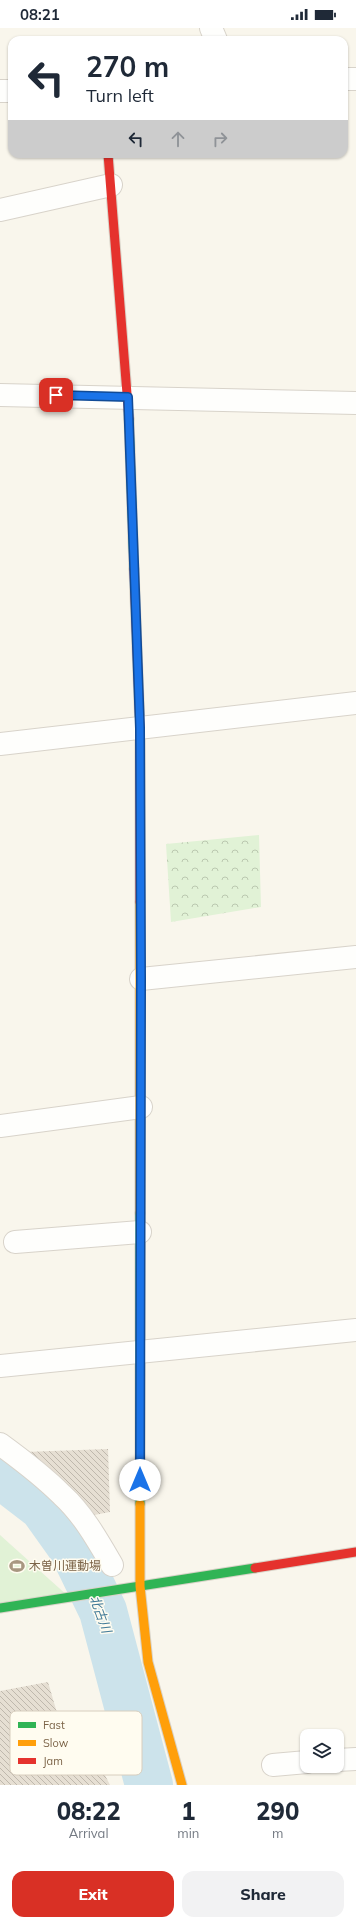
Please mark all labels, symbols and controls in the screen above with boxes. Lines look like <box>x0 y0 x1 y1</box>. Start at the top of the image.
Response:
text: 08:21 <box>20 5 60 24</box>
text: 270 m <box>86 49 169 84</box>
icon: left <box>20 52 72 104</box>
text: Turn left <box>86 84 154 107</box>
icon: left <box>125 128 147 150</box>
icon: ahead <box>167 128 189 150</box>
icon: right <box>209 128 231 150</box>
pin <box>39 378 73 412</box>
icon: arrive <box>45 384 67 406</box>
position arrow <box>119 1459 161 1501</box>
sports icon: 木曽川運動場 <box>8 1557 26 1575</box>
place label: 木曽川運動場 <box>29 1558 101 1573</box>
water label: 北古川 <box>87 1593 116 1637</box>
legend <box>10 1711 142 1775</box>
text: Fast <box>43 1718 65 1732</box>
map controls <box>300 1729 344 1773</box>
button: layers <box>300 1729 344 1773</box>
text: Slow <box>43 1736 69 1750</box>
text: Jam <box>43 1754 63 1768</box>
text: 08:22 <box>57 1796 121 1826</box>
text: 1 <box>181 1796 196 1826</box>
text: 290 <box>256 1796 299 1826</box>
text: Arrival <box>69 1825 109 1841</box>
text: min <box>177 1825 199 1841</box>
text: m <box>272 1825 283 1841</box>
button: Exit <box>12 1871 174 1917</box>
button: Share <box>182 1871 344 1917</box>

